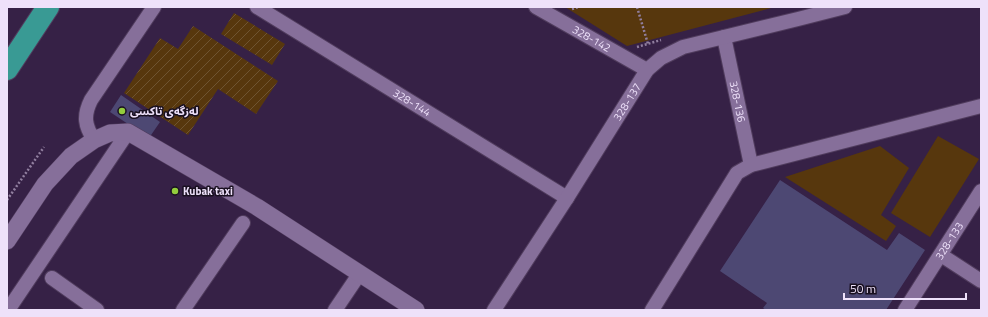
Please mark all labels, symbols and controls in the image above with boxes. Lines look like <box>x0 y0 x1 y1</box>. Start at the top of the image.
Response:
street label: 328-142 <box>570 21 614 56</box>
street label: 328-136 <box>725 79 750 124</box>
street label: 328-137 <box>609 80 645 124</box>
street label: 328-144 <box>390 85 434 120</box>
place label: لەزگەی تاکسی <box>130 103 198 119</box>
marker: لەزگەی تاکسی <box>117 106 127 116</box>
place label: Kubak taxi <box>183 183 233 199</box>
marker: Kubak taxi <box>170 186 180 196</box>
street label: 328-133 <box>931 219 967 263</box>
scale bar <box>844 275 966 301</box>
text: 50 m <box>850 279 876 298</box>

